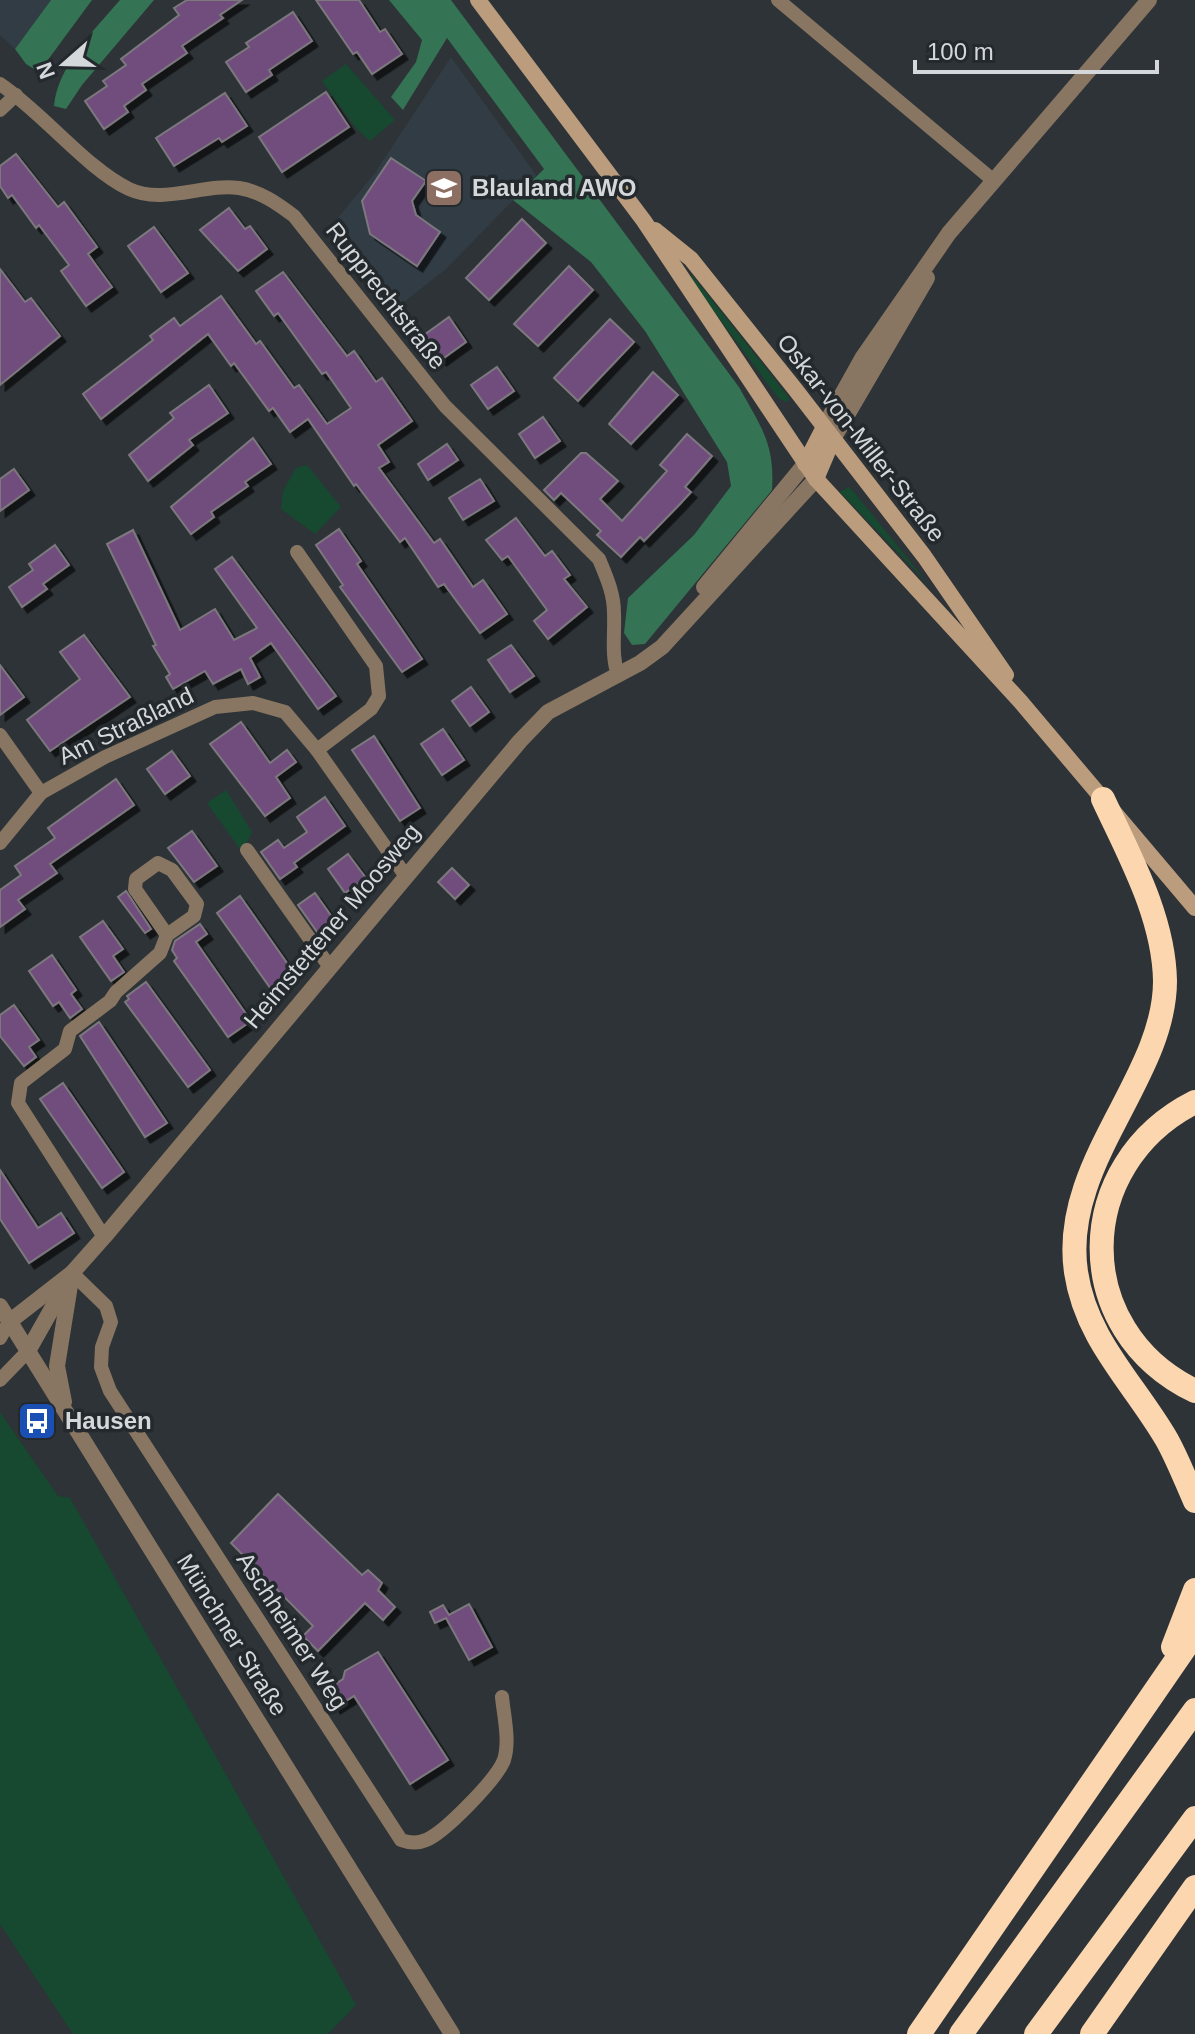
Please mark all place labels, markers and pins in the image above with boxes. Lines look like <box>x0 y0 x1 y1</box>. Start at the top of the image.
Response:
school or university icon: Blauland AWO <box>423 167 465 209</box>
place label: Blauland AWO <box>472 174 636 201</box>
bus stop icon: Hausen <box>16 1400 58 1442</box>
place label: Hausen <box>65 1407 152 1434</box>

